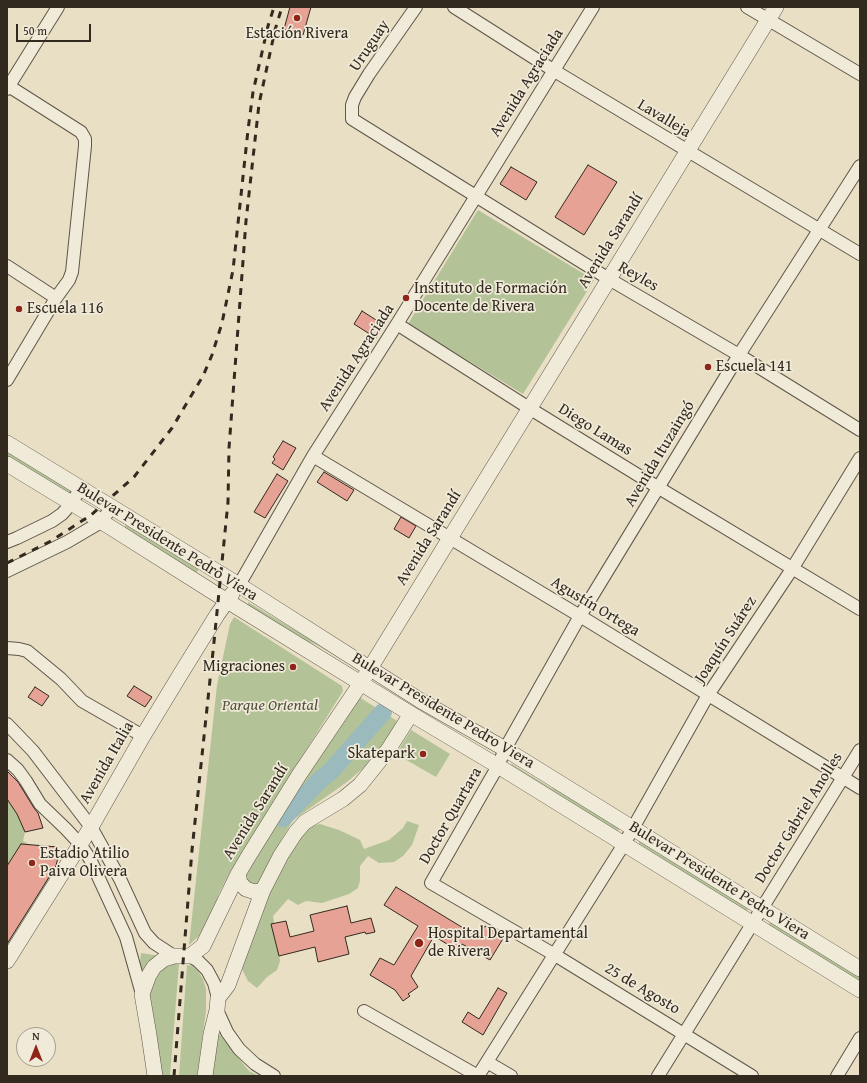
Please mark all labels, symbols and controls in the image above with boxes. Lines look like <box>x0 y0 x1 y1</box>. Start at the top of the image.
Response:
marker: Estación Rivera <box>292 13 302 23</box>
scale bar <box>18 16 93 42</box>
street label: Uruguay <box>346 17 394 75</box>
text: 50 m <box>23 22 47 39</box>
place label: Estación Rivera <box>246 24 348 44</box>
street label: Avenida Agraciada <box>486 25 568 141</box>
street label: Lavalleja <box>634 96 694 142</box>
street label: Avenida Sarandí <box>574 190 648 292</box>
street label: Reyles <box>615 258 661 296</box>
place label: Instituto de Formación Docente de Rivera <box>414 279 567 317</box>
marker: Instituto de Formación Docente de Rivera <box>401 293 411 303</box>
place label: Escuela 116 <box>27 299 103 319</box>
street label: Avenida Agraciada <box>315 301 399 415</box>
marker: Escuela 116 <box>14 304 24 314</box>
place label: Escuela 141 <box>716 357 792 377</box>
marker: Escuela 141 <box>703 362 713 372</box>
street label: Avenida Ituzaingó <box>621 397 699 511</box>
street label: Diego Lamas <box>554 400 636 460</box>
street label: Bulevar Presidente Pedro Viera <box>73 478 261 606</box>
street label: Avenida Sarandí <box>392 487 466 589</box>
street label: Agustín Ortega <box>547 573 643 641</box>
street label: Joaquín Suárez <box>691 593 761 687</box>
street label: Bulevar Presidente Pedro Viera <box>348 649 538 773</box>
place label: Migraciones <box>203 657 285 677</box>
marker: Migraciones <box>288 662 298 672</box>
park label: Parque Oriental <box>222 696 318 716</box>
street label: Avenida Italia <box>76 718 138 808</box>
place label: Skatepark <box>347 744 415 764</box>
marker: Skatepark <box>418 749 428 759</box>
street label: Doctor Gabriel Anolles <box>751 749 847 887</box>
street label: Avenida Sarandí <box>219 761 293 863</box>
street label: Doctor Quartara <box>416 764 486 868</box>
street label: Bulevar Presidente Pedro Viera <box>625 817 813 945</box>
place label: Estadio Atilio Paiva Olivera <box>40 844 129 882</box>
marker: Estadio Atilio Paiva Olivera <box>27 858 37 868</box>
place label: Hospital Departamental de Rivera <box>428 924 588 962</box>
marker: Hospital Departamental de Rivera <box>413 937 425 949</box>
street label: 25 de Agosto <box>601 959 683 1019</box>
north arrow <box>16 1027 56 1067</box>
text: N <box>32 1028 40 1044</box>

